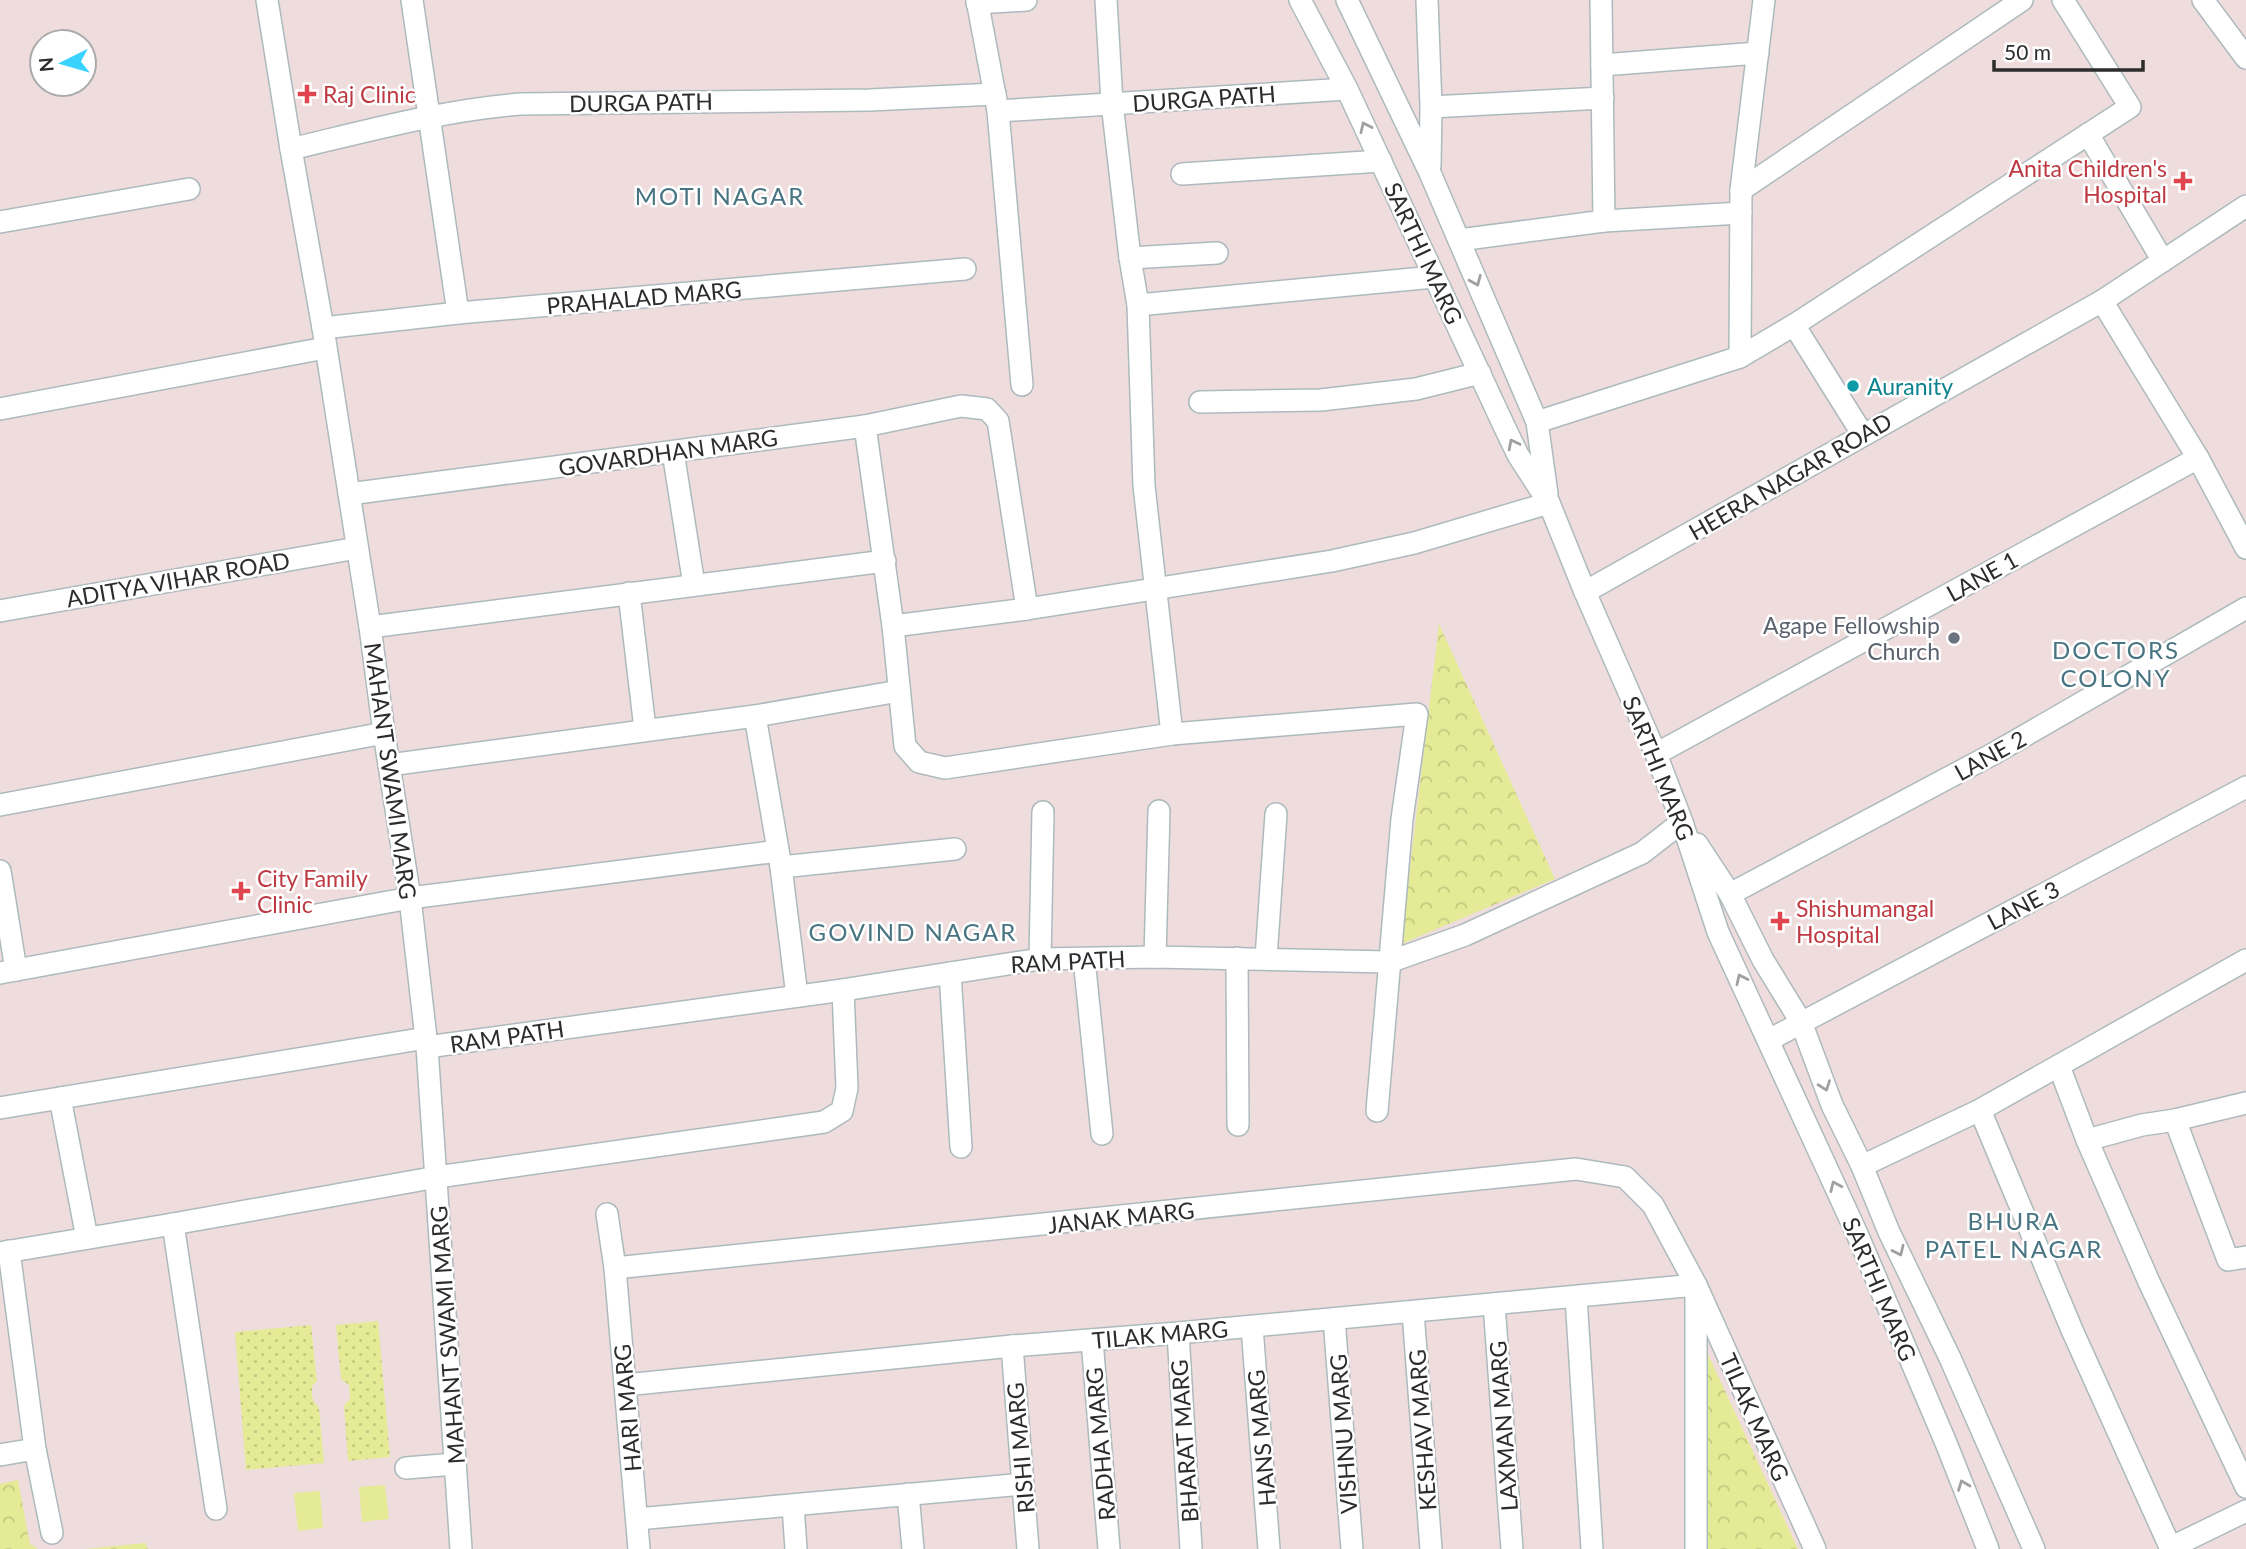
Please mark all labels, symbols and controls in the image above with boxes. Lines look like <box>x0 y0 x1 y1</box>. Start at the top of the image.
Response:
north arrow <box>28 28 98 98</box>
scale bar <box>1994 28 2143 72</box>
text: 50 m <box>2004 39 2051 64</box>
text: N <box>33 56 58 73</box>
street label: DURGA PATH <box>1131 79 1277 117</box>
place label: Raj Clinic <box>323 80 416 108</box>
marker: Raj Clinic <box>297 84 317 104</box>
street label: DURGA PATH <box>569 87 713 117</box>
one-way arrow <box>1359 122 1373 134</box>
place label: Anita Children's Hospital <box>2008 154 2167 208</box>
marker: Anita Children's Hospital <box>2173 171 2193 191</box>
street label: SARTHI MARG <box>1379 178 1469 328</box>
district label: MOTI NAGAR <box>635 181 805 210</box>
one-way arrow <box>1468 274 1482 286</box>
street label: PRAHALAD MARG <box>545 275 743 319</box>
place label: Auranity <box>1867 372 1953 400</box>
marker: Auranity <box>1845 378 1861 394</box>
street label: HEERA NAGAR ROAD <box>1684 406 1896 546</box>
street label: GOVARDHAN MARG <box>557 423 779 481</box>
one-way arrow <box>1508 439 1522 451</box>
street label: LANE 1 <box>1941 545 2023 607</box>
street label: ADITYA VIHAR ROAD <box>64 546 292 612</box>
place label: Agape Fellowship Church <box>1763 611 1940 665</box>
marker: Agape Fellowship Church <box>1946 630 1962 646</box>
district label: DOCTORS COLONY <box>2052 635 2180 692</box>
street label: MAHANT SWAMI MARG <box>359 641 423 901</box>
street label: SARTHI MARG <box>1617 692 1701 844</box>
street label: LANE 2 <box>1949 724 2031 786</box>
place label: City Family Clinic <box>257 864 368 918</box>
street label: LANE 3 <box>1982 874 2064 936</box>
marker: City Family Clinic <box>231 881 251 901</box>
place label: Shishumangal Hospital <box>1796 894 1934 948</box>
marker: Shishumangal Hospital <box>1770 911 1790 931</box>
district label: GOVIND NAGAR <box>809 917 1017 946</box>
street label: RAM PATH <box>1010 944 1126 978</box>
one-way arrow <box>1735 974 1749 986</box>
street label: RAM PATH <box>448 1014 566 1058</box>
one-way arrow <box>1816 1079 1830 1091</box>
one-way arrow <box>1829 1181 1843 1193</box>
street label: JANAK MARG <box>1046 1195 1196 1239</box>
street label: MAHANT SWAMI MARG <box>424 1205 470 1465</box>
district label: BHURA PATEL NAGAR <box>1925 1206 2103 1263</box>
street label: SARTHI MARG <box>1837 1213 1923 1365</box>
one-way arrow <box>1890 1244 1904 1256</box>
street label: TILAK MARG <box>1091 1314 1229 1354</box>
street label: LAXMAN MARG <box>1483 1340 1523 1512</box>
street label: HARI MARG <box>607 1343 647 1473</box>
street label: KESHAV MARG <box>1402 1348 1442 1512</box>
street label: TILAK MARG <box>1714 1349 1796 1485</box>
street label: VISHNU MARG <box>1323 1353 1363 1515</box>
street label: BHARAT MARG <box>1164 1359 1204 1523</box>
street label: RADHA MARG <box>1079 1366 1121 1522</box>
street label: HANS MARG <box>1241 1369 1281 1507</box>
street label: RISHI MARG <box>1000 1381 1040 1515</box>
one-way arrow <box>1958 1480 1972 1492</box>

